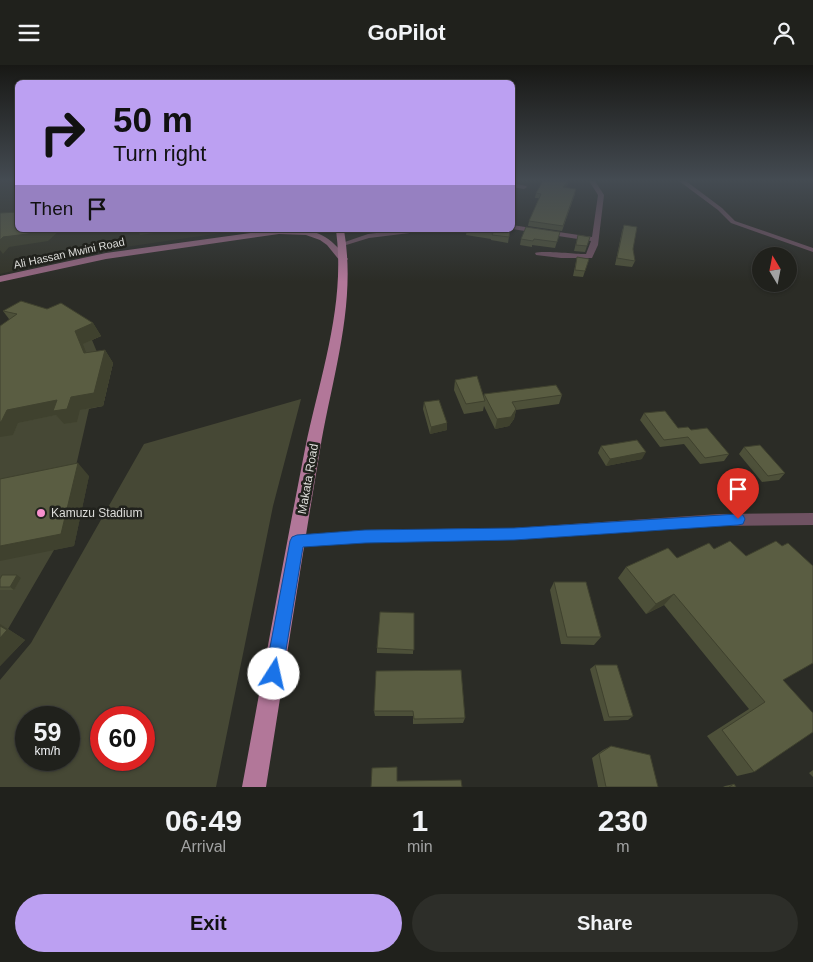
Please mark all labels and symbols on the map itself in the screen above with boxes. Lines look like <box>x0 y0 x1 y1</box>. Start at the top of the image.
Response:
street label: Ali Hassan Mwini Road <box>12 235 126 271</box>
north arrow <box>752 247 798 293</box>
street label: Makata Road <box>295 443 321 515</box>
pin <box>717 468 759 519</box>
place label: Kamuzu Stadium <box>51 506 142 520</box>
marker: Kamuzu Stadium <box>35 507 47 519</box>
position arrow <box>247 647 299 699</box>
speed limit sign: 60 <box>90 706 155 771</box>

